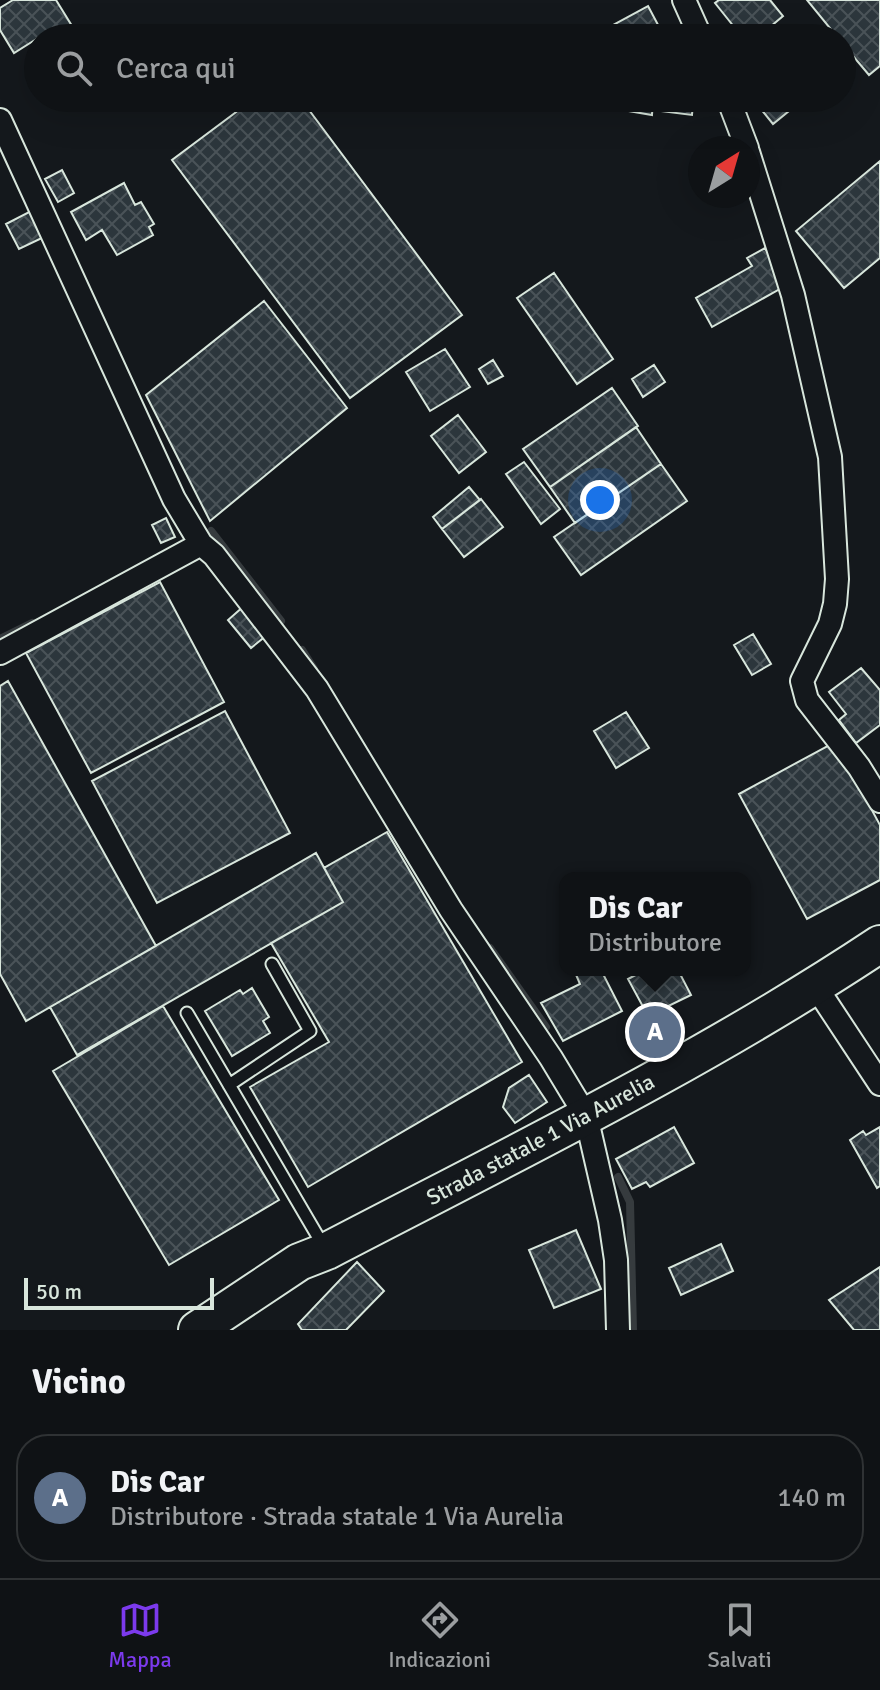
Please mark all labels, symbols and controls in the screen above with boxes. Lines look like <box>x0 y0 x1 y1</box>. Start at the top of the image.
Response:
search box <box>24 24 856 112</box>
icon: search <box>52 46 96 90</box>
text: Cerca qui <box>116 50 236 87</box>
north arrow <box>688 136 760 208</box>
your location <box>580 480 620 520</box>
popup <box>559 872 751 976</box>
text: Dis Car <box>588 890 682 927</box>
text: Distributore <box>588 927 722 959</box>
pin: A <box>629 1002 681 1062</box>
street label: Strada statale 1 Via Aurelia <box>422 1068 659 1211</box>
scale bar <box>24 1274 214 1310</box>
text: 50 m <box>36 1278 82 1305</box>
text: Vicino <box>32 1361 126 1403</box>
text: Dis Car <box>110 1464 204 1501</box>
text: A <box>52 1482 68 1514</box>
text: 140 m <box>777 1482 846 1514</box>
text: Distributore · Strada statale 1 Via Aurelia <box>110 1501 564 1533</box>
tab: Mappa <box>108 1598 172 1673</box>
tab: Indicazioni <box>388 1598 491 1673</box>
tab: Salvati <box>707 1598 772 1673</box>

